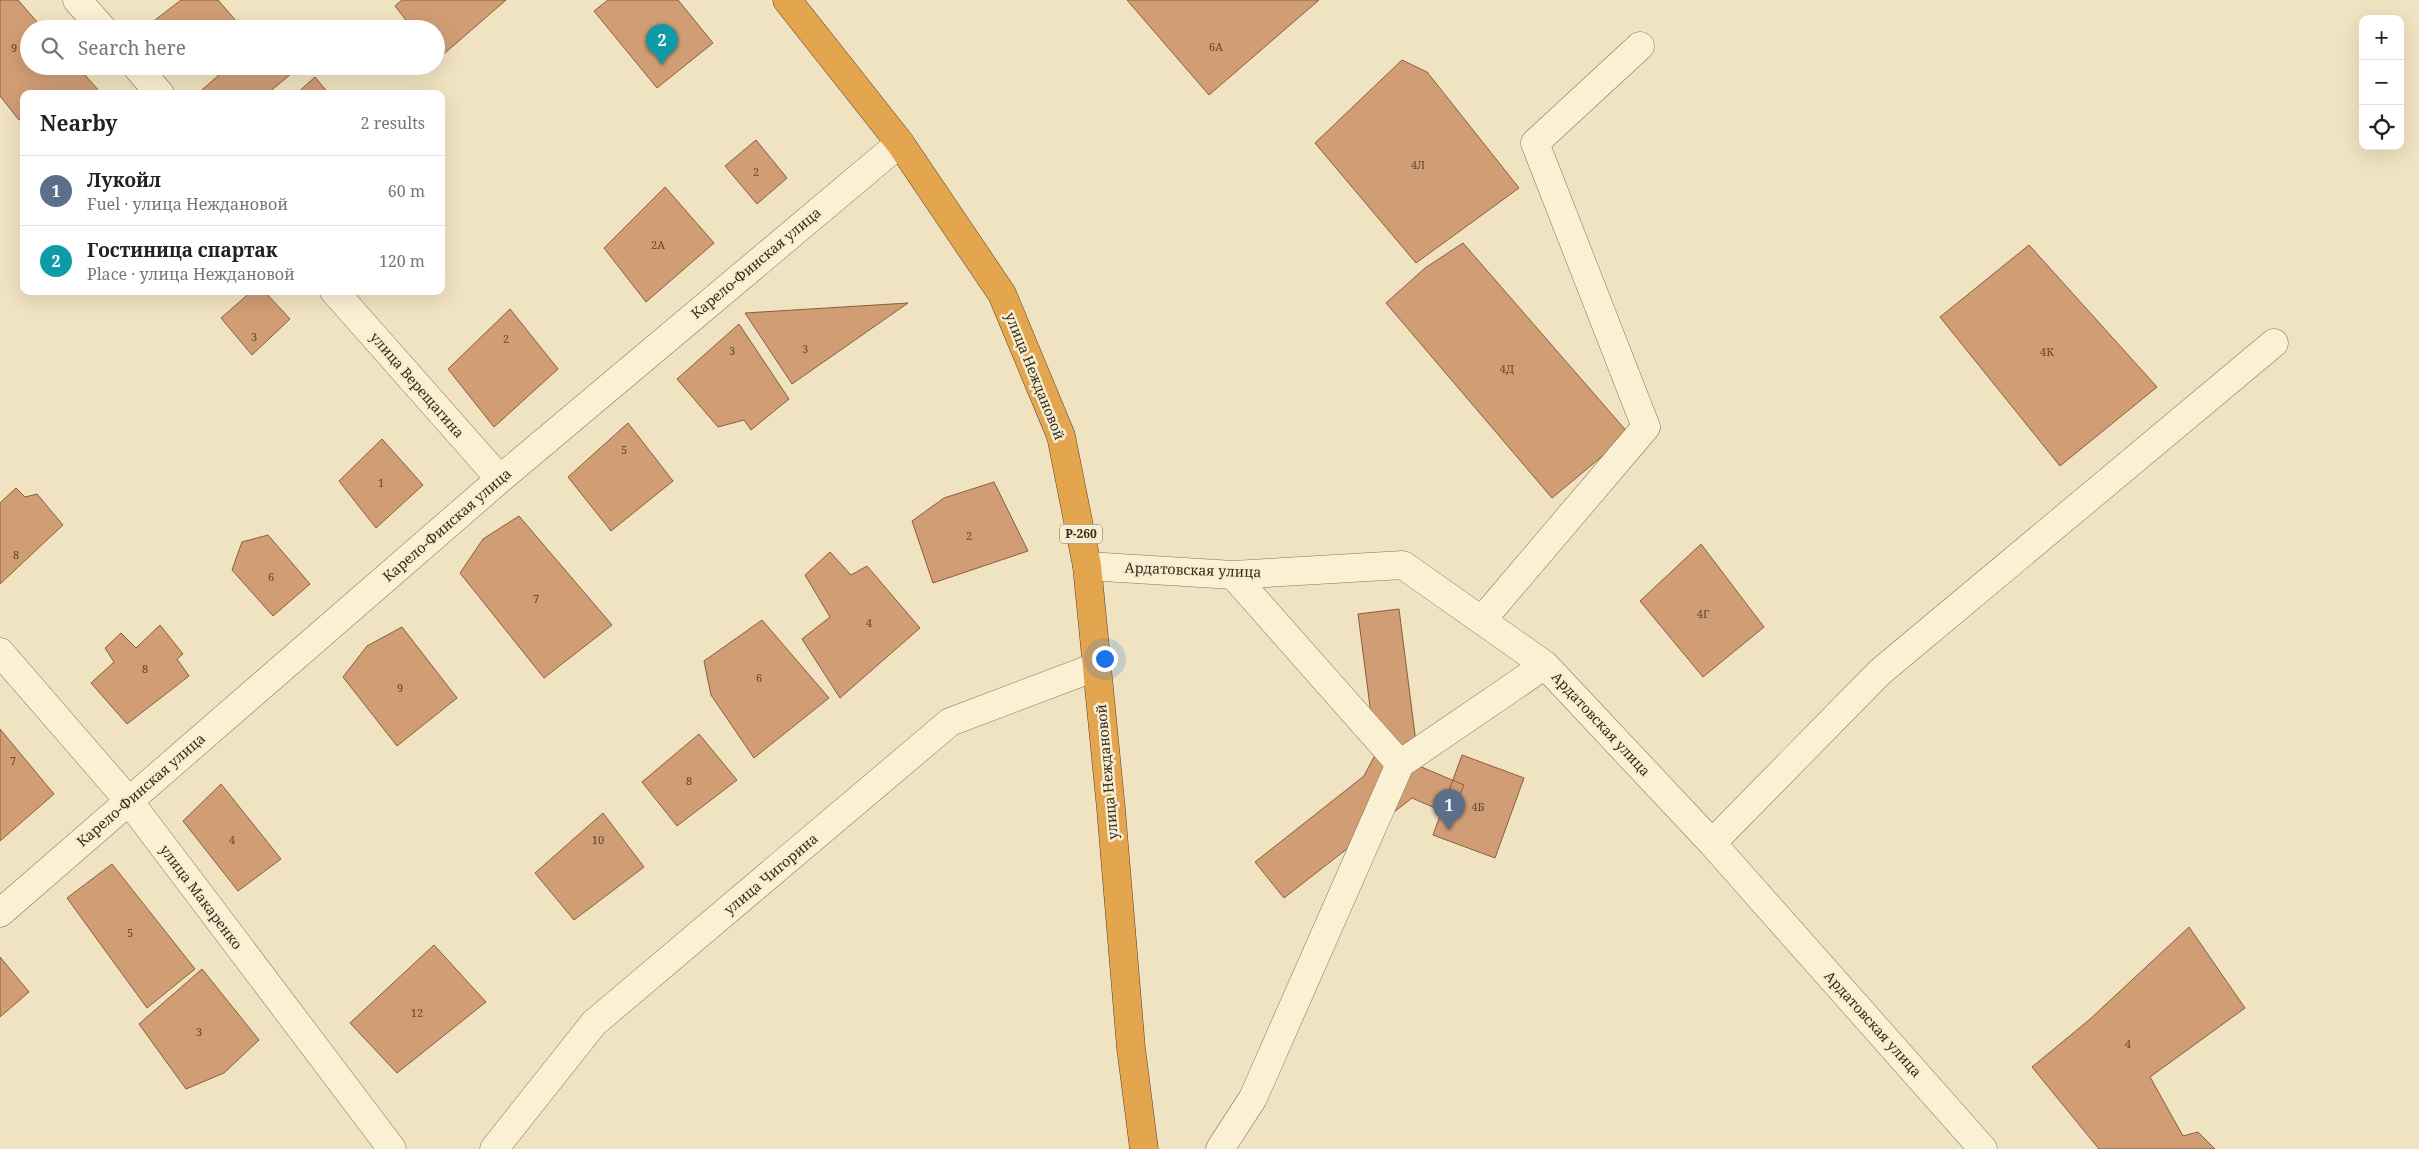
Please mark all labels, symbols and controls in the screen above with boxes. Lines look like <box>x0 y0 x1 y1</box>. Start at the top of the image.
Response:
map controls <box>2359 15 2404 150</box>
button: + <box>2359 15 2404 60</box>
search box <box>20 20 445 75</box>
pin: 2 <box>646 24 678 65</box>
icon: search <box>38 34 66 62</box>
text: Search here <box>78 35 186 61</box>
house number: 6А <box>1209 39 1223 54</box>
house number: 9 <box>11 40 17 55</box>
button: − <box>2359 60 2404 105</box>
button: locate <box>2359 105 2404 150</box>
text: Nearby <box>40 109 118 137</box>
text: 2 results <box>361 112 425 134</box>
house number: 4Л <box>1411 157 1425 172</box>
house number: 2 <box>753 164 759 179</box>
text: Лукойл <box>87 167 161 193</box>
text: 1 <box>51 180 61 202</box>
text: 60 m <box>388 180 425 202</box>
text: Fuel · улица Неждановой <box>87 193 288 215</box>
street label: Карело-Финская улица <box>687 203 825 323</box>
text: Гостиница спартак <box>87 237 278 263</box>
house number: 2А <box>651 237 665 252</box>
text: 2 <box>51 250 61 272</box>
text: 120 m <box>379 250 425 272</box>
text: Place · улица Неждановой <box>87 263 295 285</box>
street label: улица Неждановой <box>1001 309 1070 442</box>
street label: улица Верещагина <box>366 328 469 442</box>
house number: 3 <box>251 329 257 344</box>
house number: 2 <box>503 331 509 346</box>
house number: 3 <box>802 341 808 356</box>
house number: 3 <box>729 343 735 358</box>
house number: 4К <box>2040 344 2054 359</box>
house number: 4Д <box>1500 361 1514 376</box>
house number: 5 <box>621 442 627 457</box>
street label: Карело-Финская улица <box>379 464 515 586</box>
house number: 1 <box>378 475 384 490</box>
road number: Р-260 <box>1060 524 1102 544</box>
house number: 2 <box>966 528 972 543</box>
house number: 8 <box>13 547 19 562</box>
street label: Ардатовская улица <box>1124 558 1262 581</box>
house number: 6 <box>268 569 274 584</box>
house number: 7 <box>533 591 539 606</box>
house number: 4Г <box>1697 606 1709 621</box>
house number: 4 <box>866 615 872 630</box>
your location <box>1092 646 1118 672</box>
house number: 8 <box>142 661 148 676</box>
street label: Ардатовская улица <box>1548 667 1655 780</box>
house number: 6 <box>756 670 762 685</box>
house number: 9 <box>397 680 403 695</box>
street label: улица Неждановой <box>1091 703 1122 841</box>
street label: Карело-Финская улица <box>73 729 209 851</box>
house number: 7 <box>10 753 16 768</box>
house number: 8 <box>686 773 692 788</box>
pin: 1 <box>1433 789 1465 830</box>
house number: 4Б <box>1471 799 1485 814</box>
street label: улица Чигорина <box>720 829 822 919</box>
house number: 4 <box>229 832 235 847</box>
house number: 10 <box>592 832 604 847</box>
street label: улица Макаренко <box>156 840 247 953</box>
house number: 5 <box>127 925 133 940</box>
street label: Ардатовская улица <box>1821 967 1926 1081</box>
house number: 12 <box>411 1005 423 1020</box>
house number: 3 <box>196 1024 202 1039</box>
house number: 4 <box>2125 1036 2131 1051</box>

